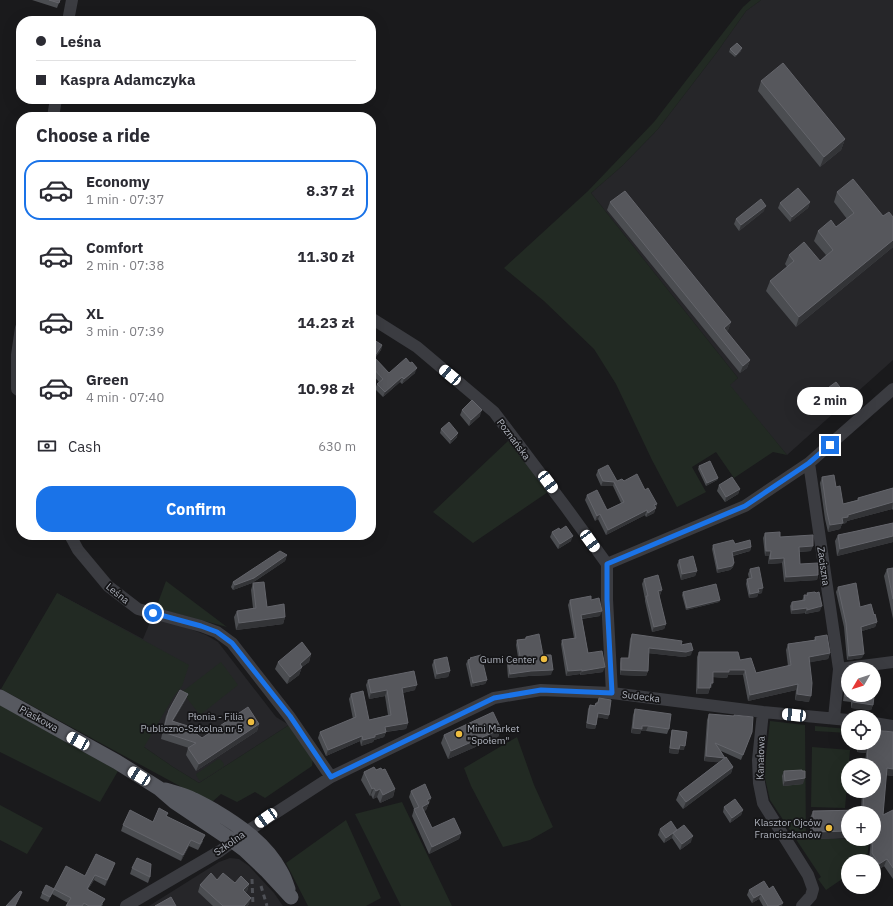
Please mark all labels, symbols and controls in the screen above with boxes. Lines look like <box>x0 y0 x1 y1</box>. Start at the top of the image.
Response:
text: Leśna <box>60 32 101 51</box>
text: Kaspra Adamczyka <box>60 70 196 89</box>
text: Choose a ride <box>36 124 150 147</box>
icon: car <box>38 172 74 208</box>
text: Economy <box>86 172 150 191</box>
text: 8.37 zł <box>306 181 354 200</box>
text: 1 min · 07:37 <box>86 191 164 208</box>
icon: car <box>38 238 74 274</box>
text: Comfort <box>86 238 143 257</box>
text: 11.30 zł <box>297 247 354 266</box>
text: 2 min · 07:38 <box>86 257 164 274</box>
icon: car <box>38 304 74 340</box>
text: XL <box>86 304 104 323</box>
text: 14.23 zł <box>297 313 354 332</box>
text: 3 min · 07:39 <box>86 323 164 340</box>
car <box>437 363 463 387</box>
icon: car <box>38 370 74 406</box>
text: Green <box>86 370 129 389</box>
text: 10.98 zł <box>297 379 354 398</box>
callout: 2 min <box>797 387 863 415</box>
text: 4 min · 07:40 <box>86 389 164 406</box>
text: 2 min <box>813 392 847 409</box>
street label: Poznańska <box>494 416 534 463</box>
icon: cash <box>36 435 58 457</box>
route end <box>821 436 839 454</box>
text: Cash <box>68 437 101 456</box>
text: 630 m <box>318 438 356 455</box>
car <box>536 469 560 495</box>
button: Confirm <box>36 486 356 532</box>
car <box>578 528 602 554</box>
street label: Zaciszna <box>814 546 833 587</box>
street label: Leśna <box>103 580 133 607</box>
route start <box>144 604 162 622</box>
place label: Gumi Center <box>480 653 536 666</box>
marker: Gumi Center <box>539 654 549 664</box>
north arrow <box>841 662 881 702</box>
map controls <box>841 662 881 894</box>
street label: Sudecka <box>621 688 661 705</box>
street label: Piaskowa <box>17 702 61 735</box>
car <box>781 708 807 722</box>
place label: Płonia - Filia Publiczno-Szkolna nr 5 <box>140 710 244 735</box>
button: locate <box>841 710 881 750</box>
marker: Płonia - Filia Publiczno-Szkolna nr 5 <box>246 717 256 727</box>
place label: Mini Market "Społem" <box>467 722 520 747</box>
marker: Mini Market "Społem" <box>454 729 464 739</box>
car <box>65 730 91 752</box>
street label: Kanałowa <box>753 735 768 780</box>
button: layers <box>841 758 881 798</box>
car <box>126 765 152 787</box>
car <box>253 806 279 830</box>
button: + <box>841 806 881 846</box>
place label: Klasztor Ojców Franciszkanów <box>754 816 821 841</box>
marker: Klasztor Ojców Franciszkanów <box>824 823 834 833</box>
street label: Szkolna <box>211 828 248 859</box>
button: − <box>841 854 881 894</box>

